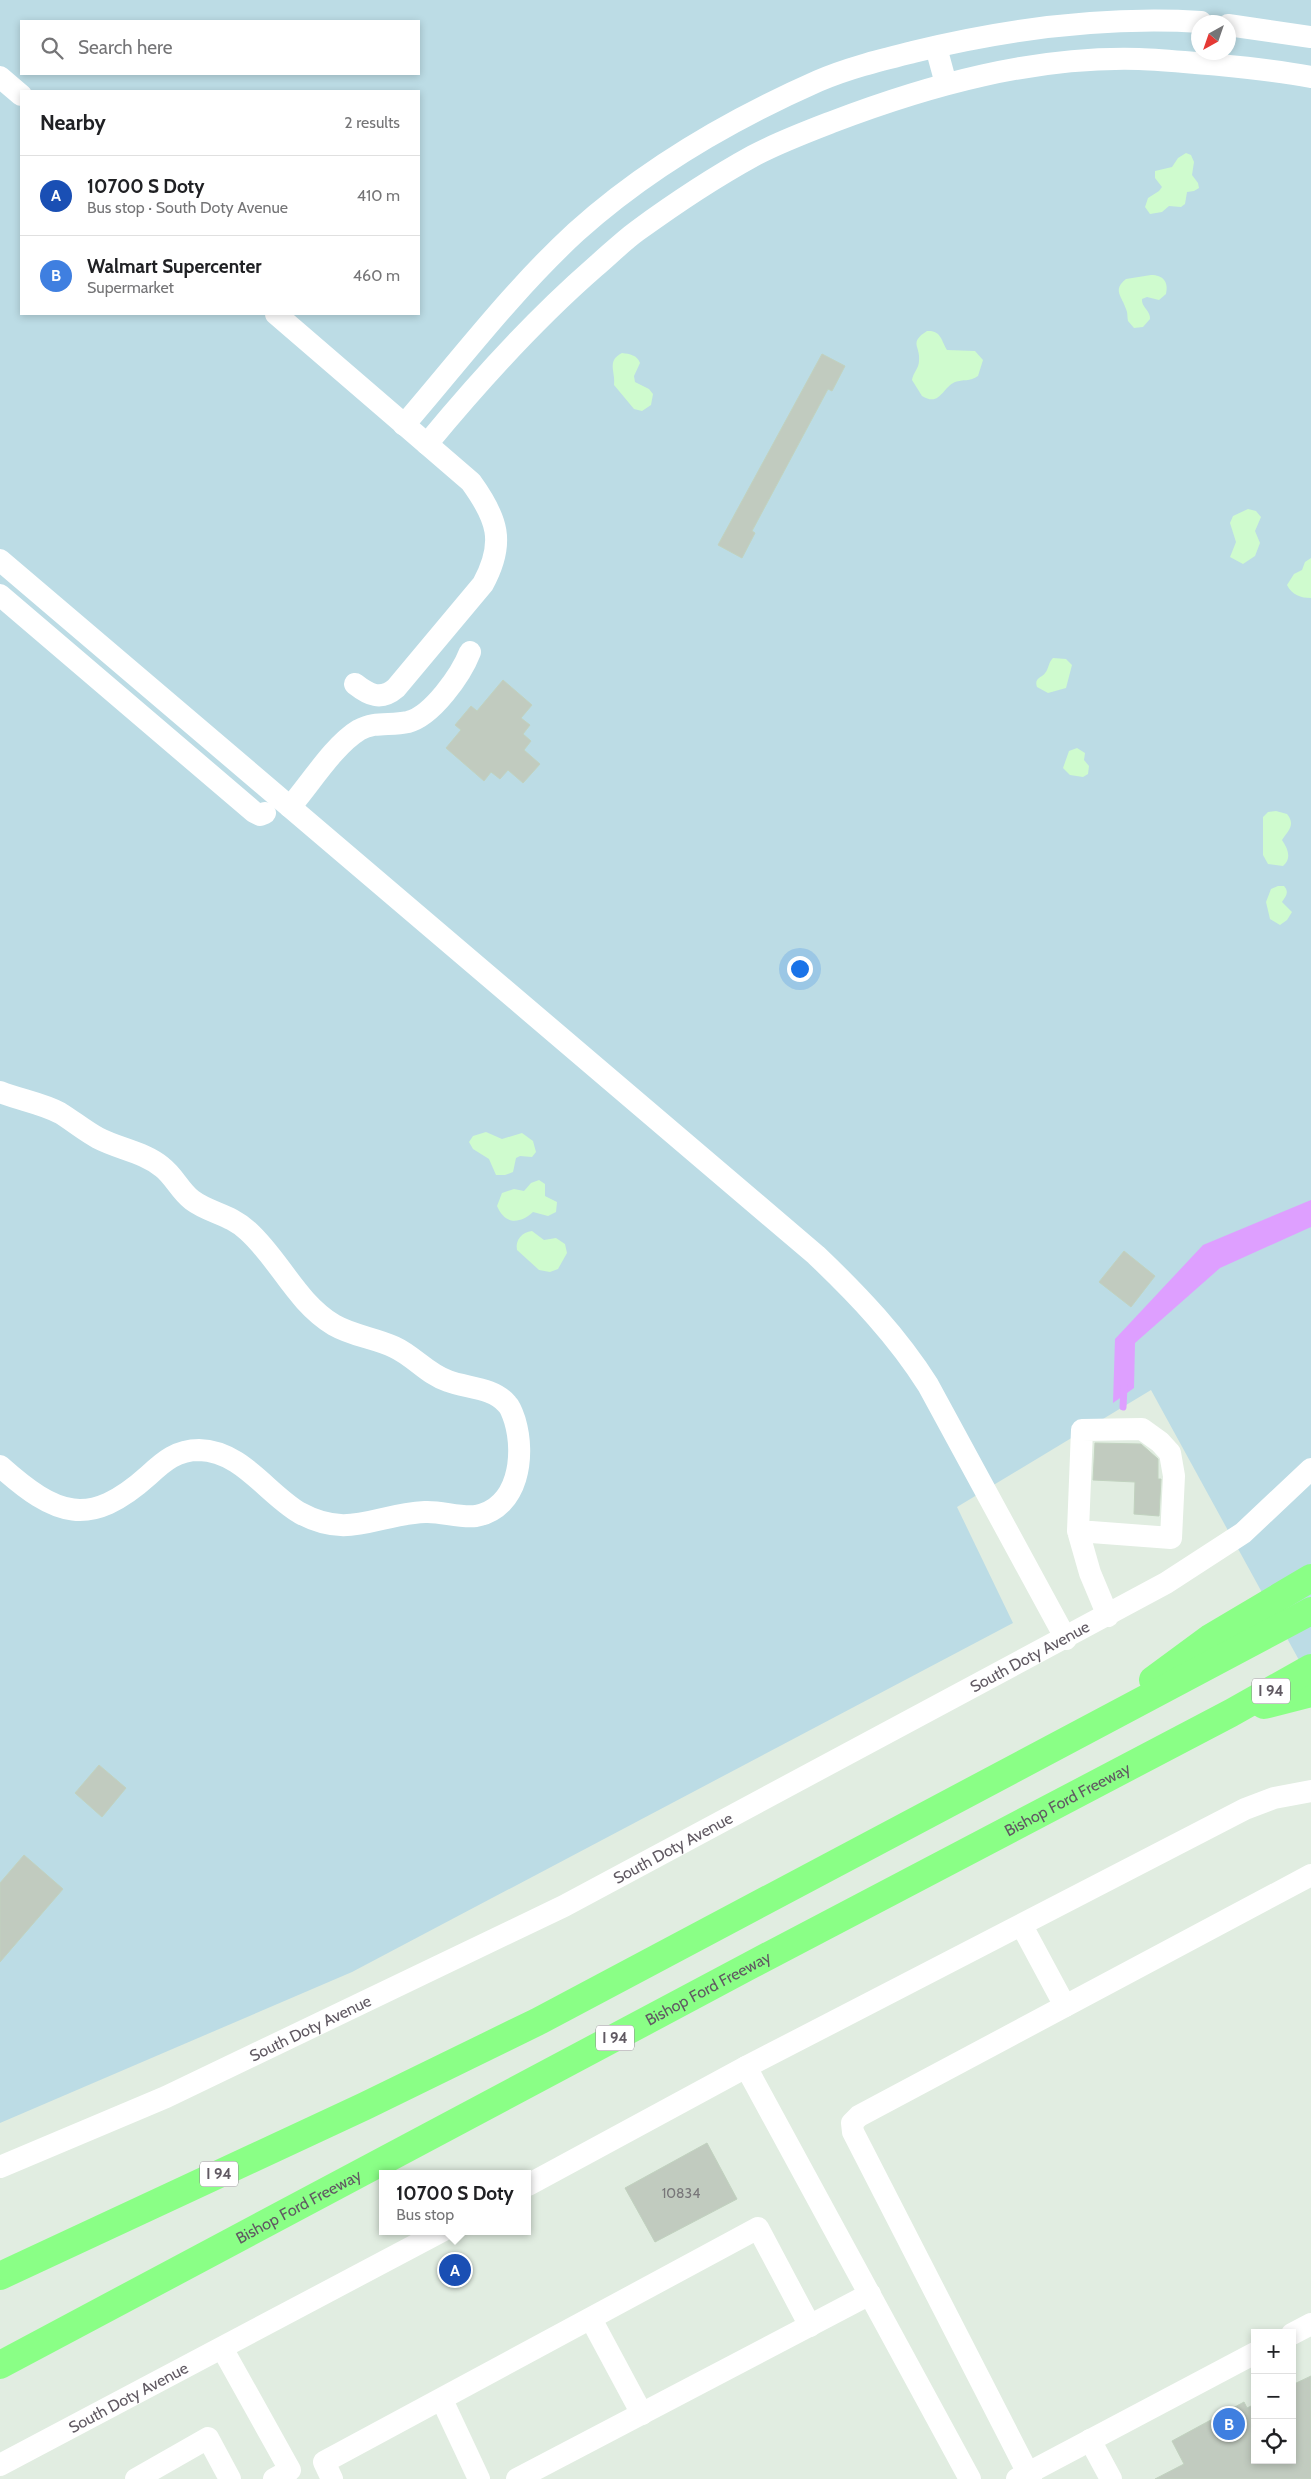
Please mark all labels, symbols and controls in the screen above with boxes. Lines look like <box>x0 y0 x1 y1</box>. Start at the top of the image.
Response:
north arrow <box>1191 15 1236 60</box>
search box <box>20 20 420 75</box>
icon: search <box>38 34 66 62</box>
text: Search here <box>78 36 172 59</box>
text: Nearby <box>40 110 106 135</box>
text: 2 results <box>344 113 400 132</box>
text: 10700 S Doty <box>87 175 204 198</box>
text: A <box>51 186 61 205</box>
text: 410 m <box>357 186 400 205</box>
text: Bus stop · South Doty Avenue <box>87 198 288 217</box>
text: Walmart Supercenter <box>87 255 262 278</box>
text: B <box>51 266 61 285</box>
text: 460 m <box>353 266 400 285</box>
text: Supermarket <box>87 278 174 297</box>
your location <box>787 956 813 982</box>
street label: South Doty Avenue <box>967 1617 1093 1696</box>
road number: I 94 <box>1252 1678 1290 1704</box>
street label: Bishop Ford Freeway <box>1001 1759 1134 1840</box>
street label: South Doty Avenue <box>610 1808 736 1888</box>
street label: Bishop Ford Freeway <box>642 1947 774 2030</box>
street label: South Doty Avenue <box>247 1991 374 2066</box>
road number: I 94 <box>596 2026 634 2050</box>
road number: I 94 <box>200 2162 238 2186</box>
street label: Bishop Ford Freeway <box>233 2165 365 2248</box>
popup <box>379 2170 531 2235</box>
text: 10700 S Doty <box>396 2182 514 2205</box>
house number: 10834 <box>662 2184 700 2202</box>
text: Bus stop <box>396 2205 454 2224</box>
pin: A <box>439 2251 471 2289</box>
map controls <box>1251 2329 1296 2464</box>
button: + <box>1251 2329 1296 2374</box>
street label: South Doty Avenue <box>65 2358 191 2437</box>
button: − <box>1251 2374 1296 2419</box>
pin: B <box>1213 2405 1245 2443</box>
button: locate <box>1251 2419 1296 2464</box>

